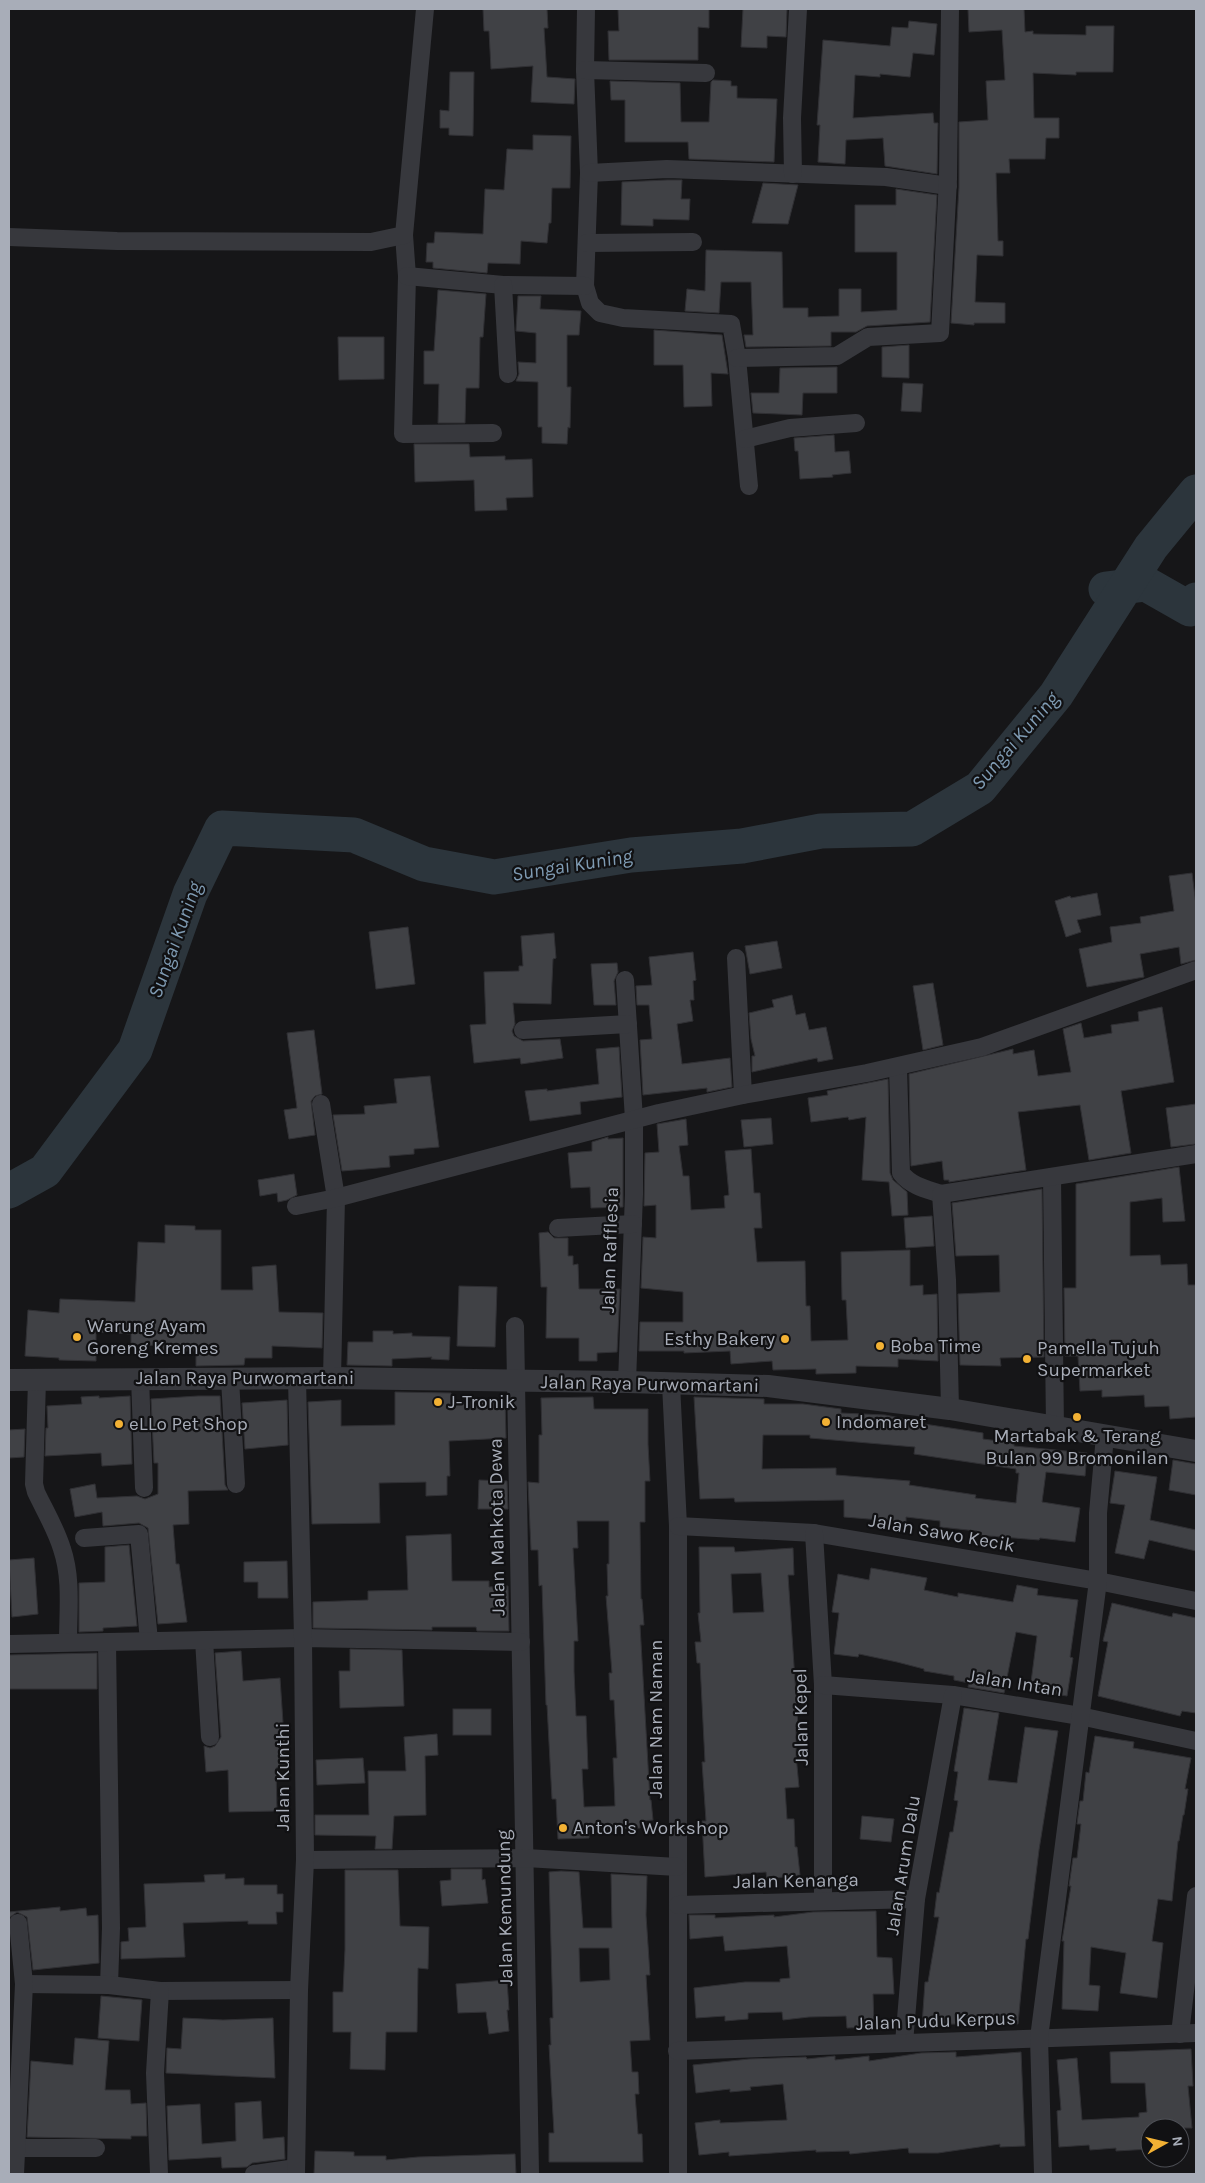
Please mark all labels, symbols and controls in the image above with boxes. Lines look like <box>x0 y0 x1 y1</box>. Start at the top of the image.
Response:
water label: Sungai Kuning <box>966 687 1064 794</box>
water label: Sungai Kuning <box>510 844 635 886</box>
water label: Sungai Kuning <box>143 878 207 1001</box>
street label: Jalan Rafflesia <box>597 1187 623 1313</box>
place label: Warung Ayam Goreng Kremes <box>87 1315 219 1359</box>
place label: Esthy Bakery <box>664 1328 775 1350</box>
marker: Warung Ayam Goreng Kremes <box>71 1331 83 1343</box>
marker: Esthy Bakery <box>779 1333 791 1345</box>
place label: Boba Time <box>890 1335 981 1357</box>
place label: Pamella Tujuh Supermarket <box>1037 1337 1160 1381</box>
marker: Boba Time <box>874 1340 886 1352</box>
marker: Pamella Tujuh Supermarket <box>1021 1353 1033 1365</box>
street label: Jalan Raya Purwomartani <box>136 1367 354 1389</box>
street label: Jalan Raya Purwomartani <box>540 1371 760 1397</box>
place label: J-Tronik <box>448 1391 516 1413</box>
marker: J-Tronik <box>432 1396 444 1408</box>
place label: Indomaret <box>836 1411 926 1433</box>
marker: Martabak & Terang Bulan 99 Bromonilan <box>1071 1411 1083 1423</box>
place label: eLLo Pet Shop <box>129 1413 248 1435</box>
marker: Indomaret <box>820 1416 832 1428</box>
marker: eLLo Pet Shop <box>113 1418 125 1430</box>
place label: Martabak & Terang Bulan 99 Bromonilan <box>985 1425 1169 1469</box>
street label: Jalan Mahkota Dewa <box>484 1438 510 1616</box>
street label: Jalan Sawo Kecik <box>867 1509 1017 1557</box>
street label: Jalan Nam Naman <box>645 1640 667 1798</box>
street label: Jalan Intan <box>966 1665 1064 1701</box>
street label: Jalan Kepel <box>789 1668 813 1766</box>
street label: Jalan Kunthi <box>272 1723 294 1831</box>
street label: Jalan Arum Dalu <box>881 1794 925 1936</box>
place label: Anton's Workshop <box>573 1817 729 1839</box>
marker: Anton's Workshop <box>557 1822 569 1834</box>
street label: Jalan Kemundung <box>493 1829 517 1987</box>
street label: Jalan Kenanga <box>733 1869 859 1893</box>
street label: Jalan Pudu Kerpus <box>856 2007 1016 2035</box>
north arrow <box>1140 2118 1190 2168</box>
text: N <box>1168 2135 1186 2147</box>

